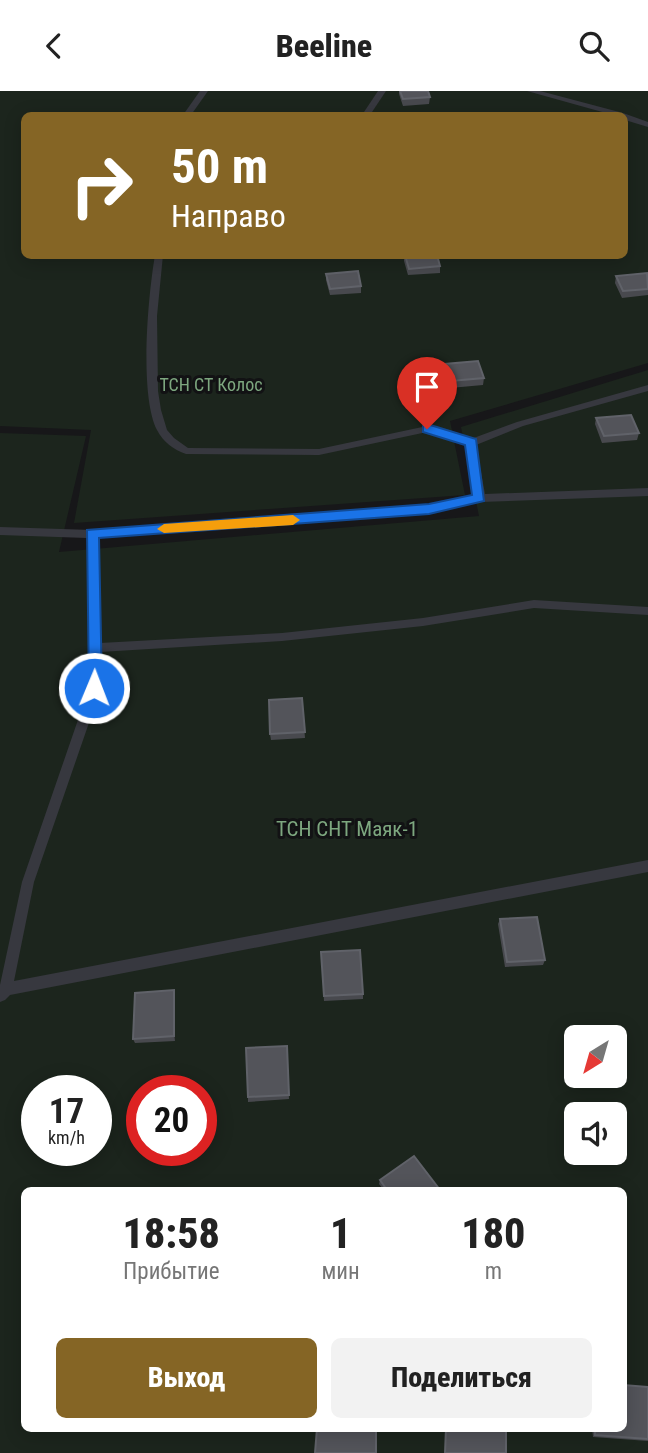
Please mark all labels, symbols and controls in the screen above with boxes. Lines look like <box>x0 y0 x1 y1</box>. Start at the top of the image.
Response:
icon: back <box>35 27 73 65</box>
text: Beeline <box>276 27 372 65</box>
icon: search <box>575 27 613 65</box>
text: 50 m <box>171 138 268 195</box>
icon: right <box>56 140 147 231</box>
text: Направо <box>171 197 286 235</box>
pin <box>397 357 457 429</box>
icon: arrive <box>408 368 446 406</box>
park label: ТСН СТ Колос <box>160 374 263 395</box>
position arrow <box>57 651 131 725</box>
park label: ТСН СНТ Маяк-1 <box>276 817 418 841</box>
north arrow <box>564 1025 626 1089</box>
map controls <box>564 1025 627 1165</box>
speed limit sign: 20 <box>126 1075 217 1166</box>
text: 17 <box>49 1091 84 1132</box>
button: sound <box>564 1102 627 1165</box>
text: km/h <box>48 1127 85 1148</box>
text: 18:58 <box>123 1209 220 1258</box>
text: 1 <box>330 1209 351 1258</box>
text: 180 <box>461 1209 525 1258</box>
text: Прибытие <box>123 1258 219 1285</box>
text: мин <box>321 1258 360 1285</box>
text: m <box>485 1258 502 1285</box>
button: Выход <box>56 1338 317 1418</box>
button: Поделиться <box>331 1338 592 1418</box>

